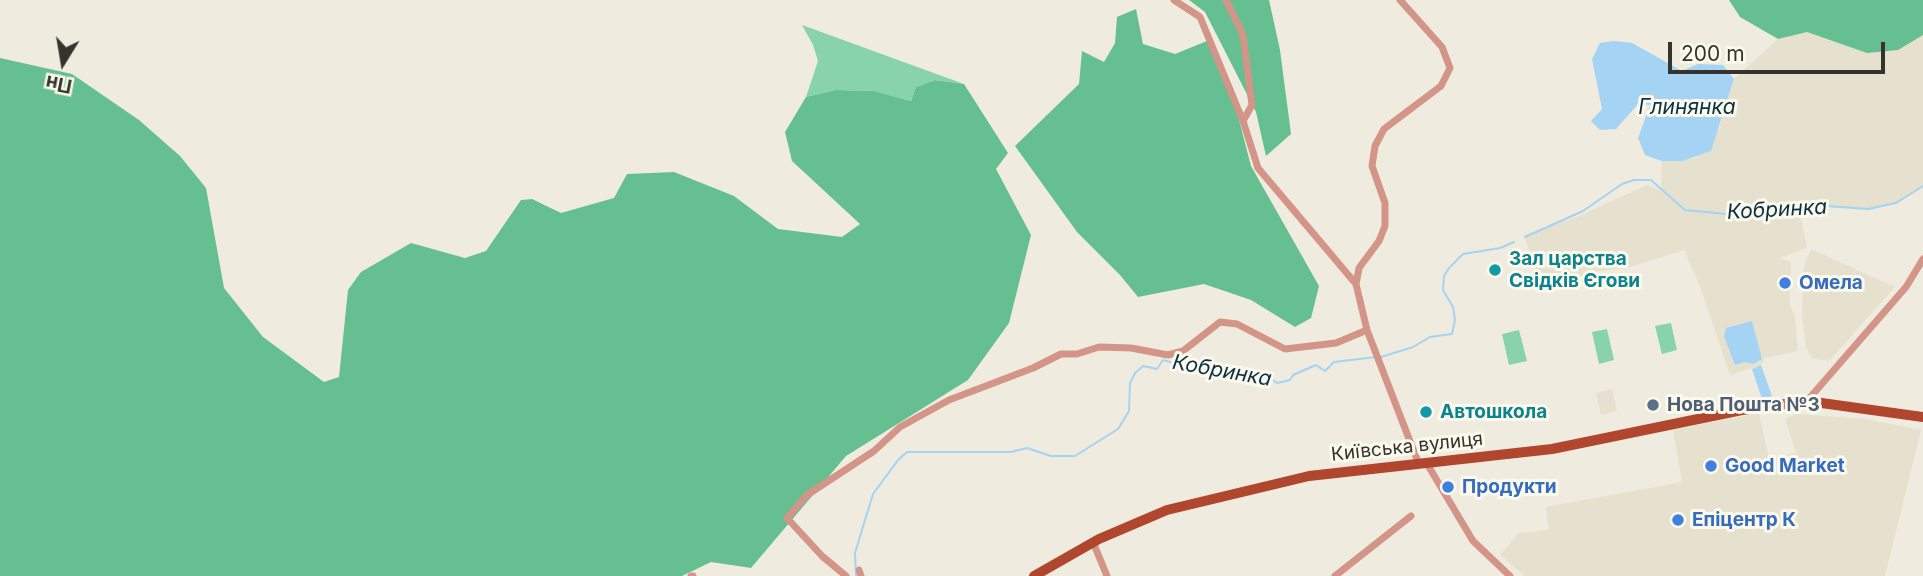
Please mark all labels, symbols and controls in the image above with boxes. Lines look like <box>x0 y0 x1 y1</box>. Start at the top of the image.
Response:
north arrow <box>28 28 98 98</box>
scale bar <box>1671 28 1888 72</box>
text: 200 m <box>1681 41 1745 66</box>
text: Пн <box>44 70 74 98</box>
water label: Глинянка <box>1638 95 1736 121</box>
water label: Кобринка <box>1726 195 1828 225</box>
place label: Зал царства Свідків Єгови <box>1509 248 1640 292</box>
marker: Зал царства Свідків Єгови <box>1487 262 1503 278</box>
place label: Омела <box>1799 272 1863 294</box>
marker: Омела <box>1777 275 1793 291</box>
water label: Кобринка <box>1170 350 1274 392</box>
place label: Нова Пошта №3 <box>1667 394 1820 416</box>
marker: Нова Пошта №3 <box>1645 397 1661 413</box>
place label: Автошкола <box>1440 401 1547 423</box>
marker: Автошкола <box>1418 404 1434 420</box>
street label: Київська вулиця <box>1330 428 1484 466</box>
place label: Good Market <box>1725 455 1845 477</box>
marker: Good Market <box>1703 458 1719 474</box>
place label: Продукти <box>1462 476 1557 498</box>
marker: Продукти <box>1440 479 1456 495</box>
place label: Епіцентр К <box>1692 509 1796 531</box>
marker: Епіцентр К <box>1670 512 1686 528</box>

